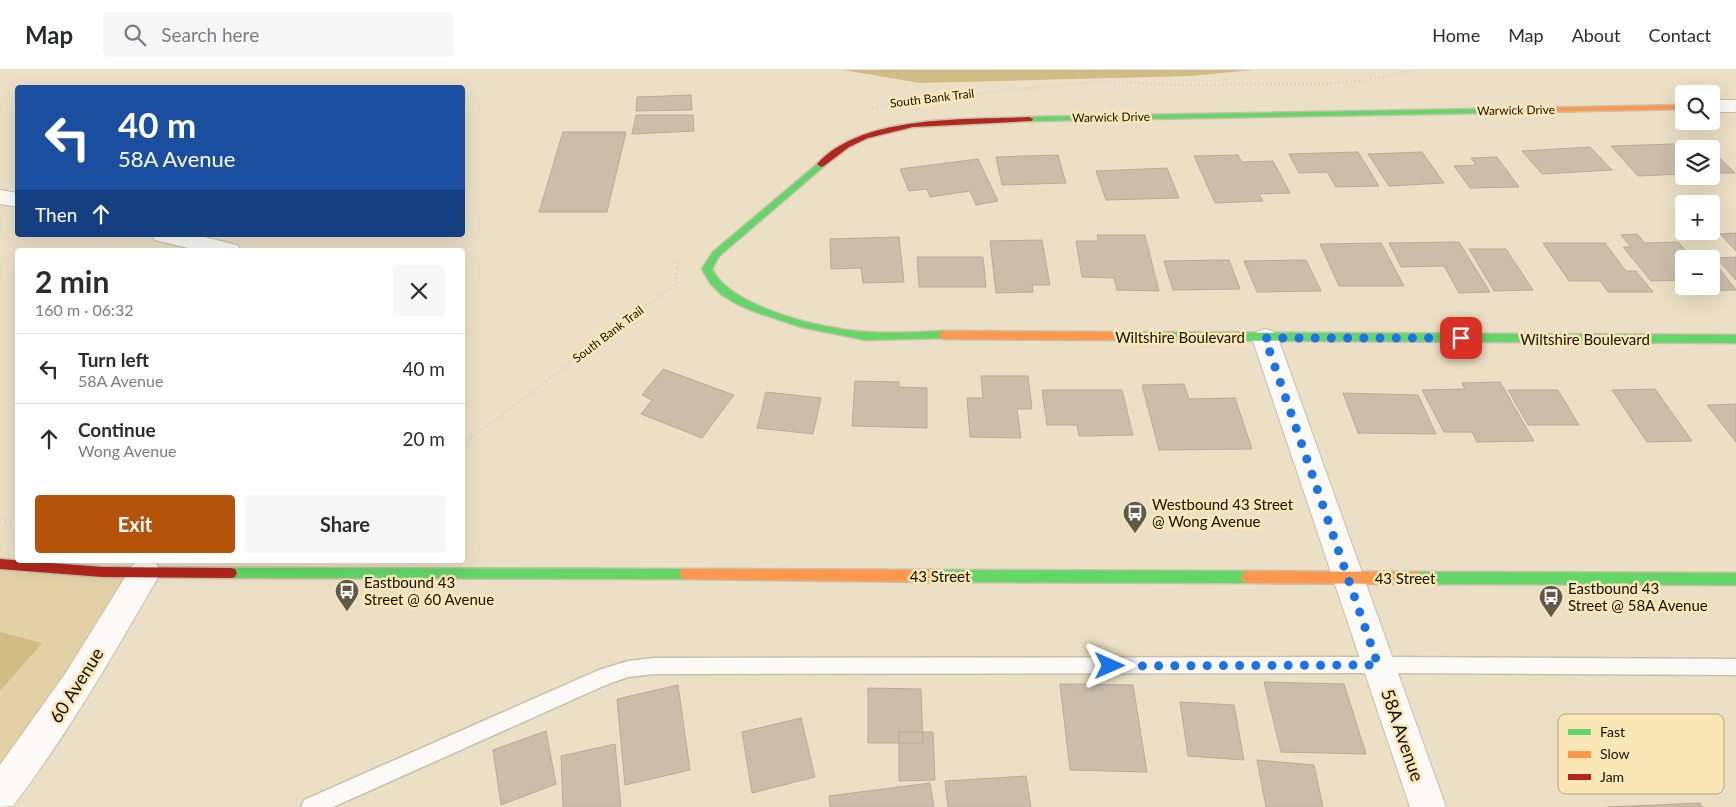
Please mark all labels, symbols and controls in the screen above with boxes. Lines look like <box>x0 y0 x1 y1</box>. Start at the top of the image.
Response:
search box <box>103 12 453 57</box>
text: Map <box>25 20 73 49</box>
icon: search <box>121 21 149 49</box>
text: Search here <box>161 23 259 46</box>
text: Home <box>1432 24 1480 46</box>
text: Map <box>1508 24 1544 46</box>
text: About <box>1572 24 1621 46</box>
text: Contact <box>1649 24 1711 46</box>
street label: South Bank Trail <box>889 85 975 111</box>
map controls <box>1675 85 1720 295</box>
button: search <box>1675 85 1720 130</box>
street label: Warwick Drive <box>1477 102 1555 118</box>
text: 40 m <box>118 103 196 145</box>
icon: left <box>35 105 100 170</box>
street label: Warwick Drive <box>1072 109 1150 125</box>
button: layers <box>1675 140 1720 185</box>
text: 58A Avenue <box>118 145 235 172</box>
button: + <box>1675 195 1720 240</box>
icon: ahead <box>87 200 115 228</box>
text: Then <box>35 203 77 226</box>
button: − <box>1675 250 1720 295</box>
text: 2 min <box>35 263 109 299</box>
button: close <box>393 265 445 317</box>
text: 160 m · 06:32 <box>35 300 134 319</box>
street label: South Bank Trail <box>570 302 646 366</box>
pin <box>1440 317 1482 359</box>
icon: arrive <box>1447 324 1475 352</box>
street label: Wiltshire Boulevard <box>1115 328 1245 346</box>
street label: Wiltshire Boulevard <box>1520 330 1650 348</box>
text: Turn left <box>78 348 149 371</box>
icon: left <box>35 355 63 383</box>
text: 40 m <box>402 357 445 380</box>
text: 58A Avenue <box>78 371 163 390</box>
text: Continue <box>78 418 156 441</box>
icon: ahead <box>35 425 63 453</box>
text: 20 m <box>402 427 445 450</box>
text: Wong Avenue <box>78 441 177 460</box>
button: Exit <box>35 495 235 553</box>
button: Share <box>245 495 445 553</box>
place label: Westbound 43 Street @ Wong Avenue <box>1152 495 1294 530</box>
bus stop icon: Westbound 43 Street @ Wong Avenue <box>1122 500 1148 534</box>
street label: 43 Street <box>910 567 971 585</box>
street label: 43 Street <box>1375 569 1436 587</box>
place label: Eastbound 43 Street @ 60 Avenue <box>364 573 494 608</box>
bus stop icon: Eastbound 43 Street @ 60 Avenue <box>334 578 360 612</box>
place label: Eastbound 43 Street @ 58A Avenue <box>1568 579 1708 614</box>
bus stop icon: Eastbound 43 Street @ 58A Avenue <box>1538 584 1564 618</box>
position arrow <box>1083 639 1135 691</box>
street label: 60 Avenue <box>44 643 108 727</box>
street label: 58A Avenue <box>1377 686 1429 784</box>
legend <box>1558 714 1724 794</box>
text: Fast <box>1600 723 1625 740</box>
text: Slow <box>1600 745 1630 762</box>
text: Jam <box>1600 768 1624 785</box>

